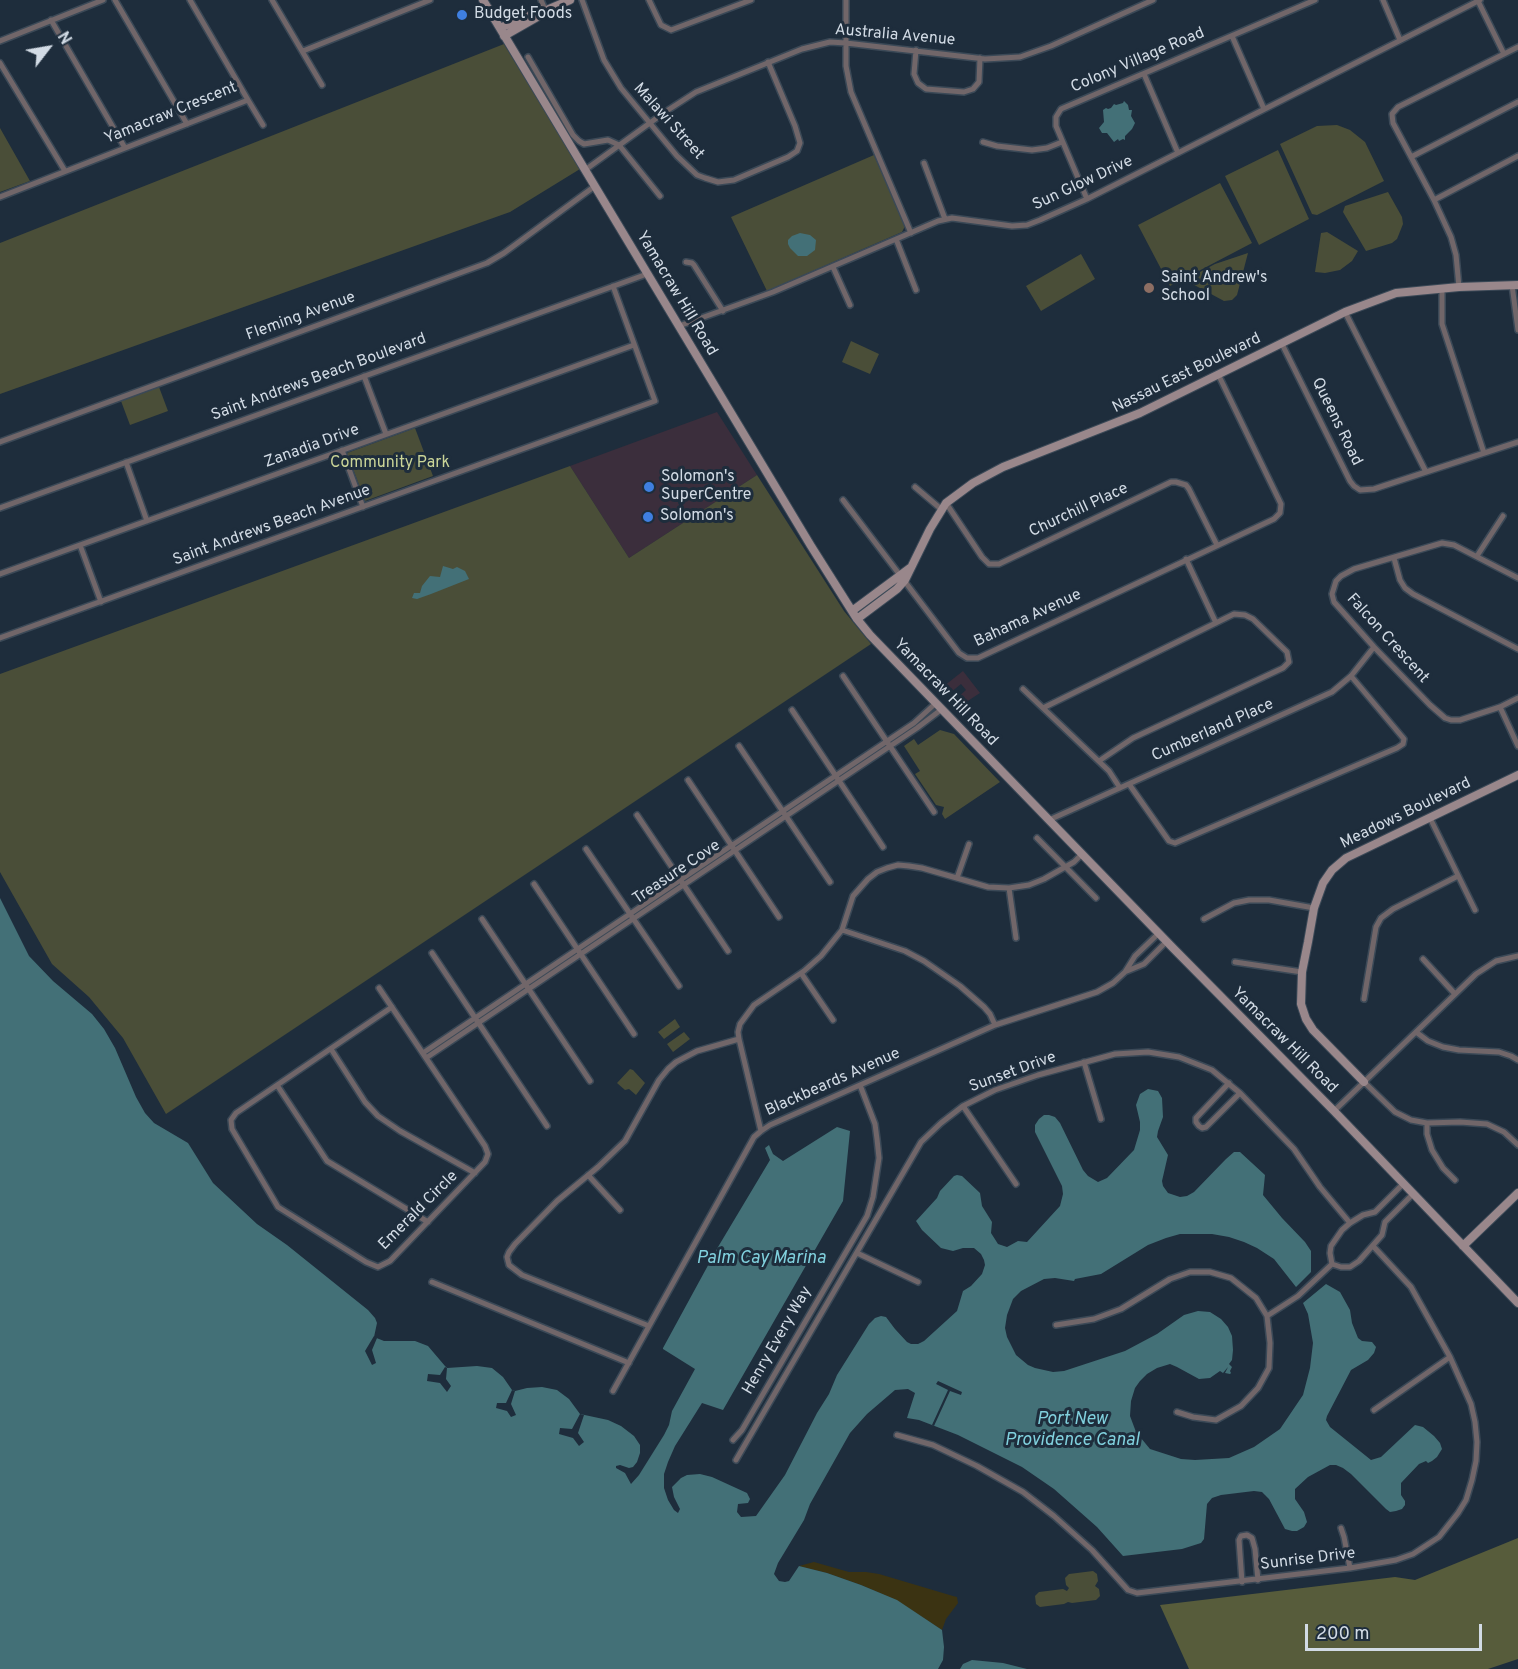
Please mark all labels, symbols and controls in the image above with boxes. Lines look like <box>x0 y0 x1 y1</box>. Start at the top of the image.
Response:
place label: Budget Foods <box>474 5 572 25</box>
marker: Budget Foods <box>455 8 469 22</box>
north arrow <box>18 18 78 78</box>
street label: Australia Avenue <box>834 21 956 51</box>
street label: Colony Village Road <box>1068 24 1208 98</box>
text: N <box>52 29 75 49</box>
street label: Yamacraw Crescent <box>102 79 240 149</box>
street label: Malawi Street <box>629 80 707 164</box>
street label: Sun Glow Drive <box>1030 152 1136 216</box>
street label: Yamacraw Hill Road <box>631 228 721 360</box>
place label: Saint Andrew's School <box>1161 269 1267 307</box>
marker: Saint Andrew's School <box>1142 281 1156 295</box>
street label: Fleming Avenue <box>244 288 358 346</box>
street label: Saint Andrews Beach Boulevard <box>209 330 429 426</box>
street label: Nassau East Boulevard <box>1110 330 1264 418</box>
street label: Queens Road <box>1306 375 1366 469</box>
street label: Zanadia Drive <box>262 421 362 473</box>
park label: Community Park <box>330 454 450 474</box>
place label: Solomon's SuperCentre <box>661 468 751 506</box>
marker: Solomon's SuperCentre <box>642 480 656 494</box>
street label: Churchill Place <box>1026 480 1132 542</box>
street label: Saint Andrews Beach Avenue <box>171 481 373 571</box>
place label: Solomon's <box>660 507 734 527</box>
marker: Solomon's <box>641 510 655 524</box>
street label: Bahama Avenue <box>971 586 1085 652</box>
street label: Falcon Crescent <box>1342 590 1432 688</box>
street label: Yamacraw Hill Road <box>889 635 1001 751</box>
street label: Cumberland Place <box>1149 695 1277 767</box>
street label: Meadows Boulevard <box>1338 774 1474 854</box>
street label: Treasure Cove <box>630 837 724 909</box>
street label: Yamacraw Hill Road <box>1227 984 1341 1098</box>
street label: Blackbeards Avenue <box>762 1045 904 1121</box>
street label: Sunset Drive <box>967 1048 1059 1098</box>
street label: Emerald Circle <box>375 1167 463 1255</box>
water label: Palm Cay Marina <box>696 1248 826 1270</box>
street label: Henry Every Way <box>739 1283 817 1399</box>
water label: Port New Providence Canal <box>1005 1409 1139 1452</box>
street label: Sunrise Drive <box>1259 1545 1357 1575</box>
scale bar <box>1308 1612 1485 1650</box>
text: 200 m <box>1316 1623 1369 1646</box>

